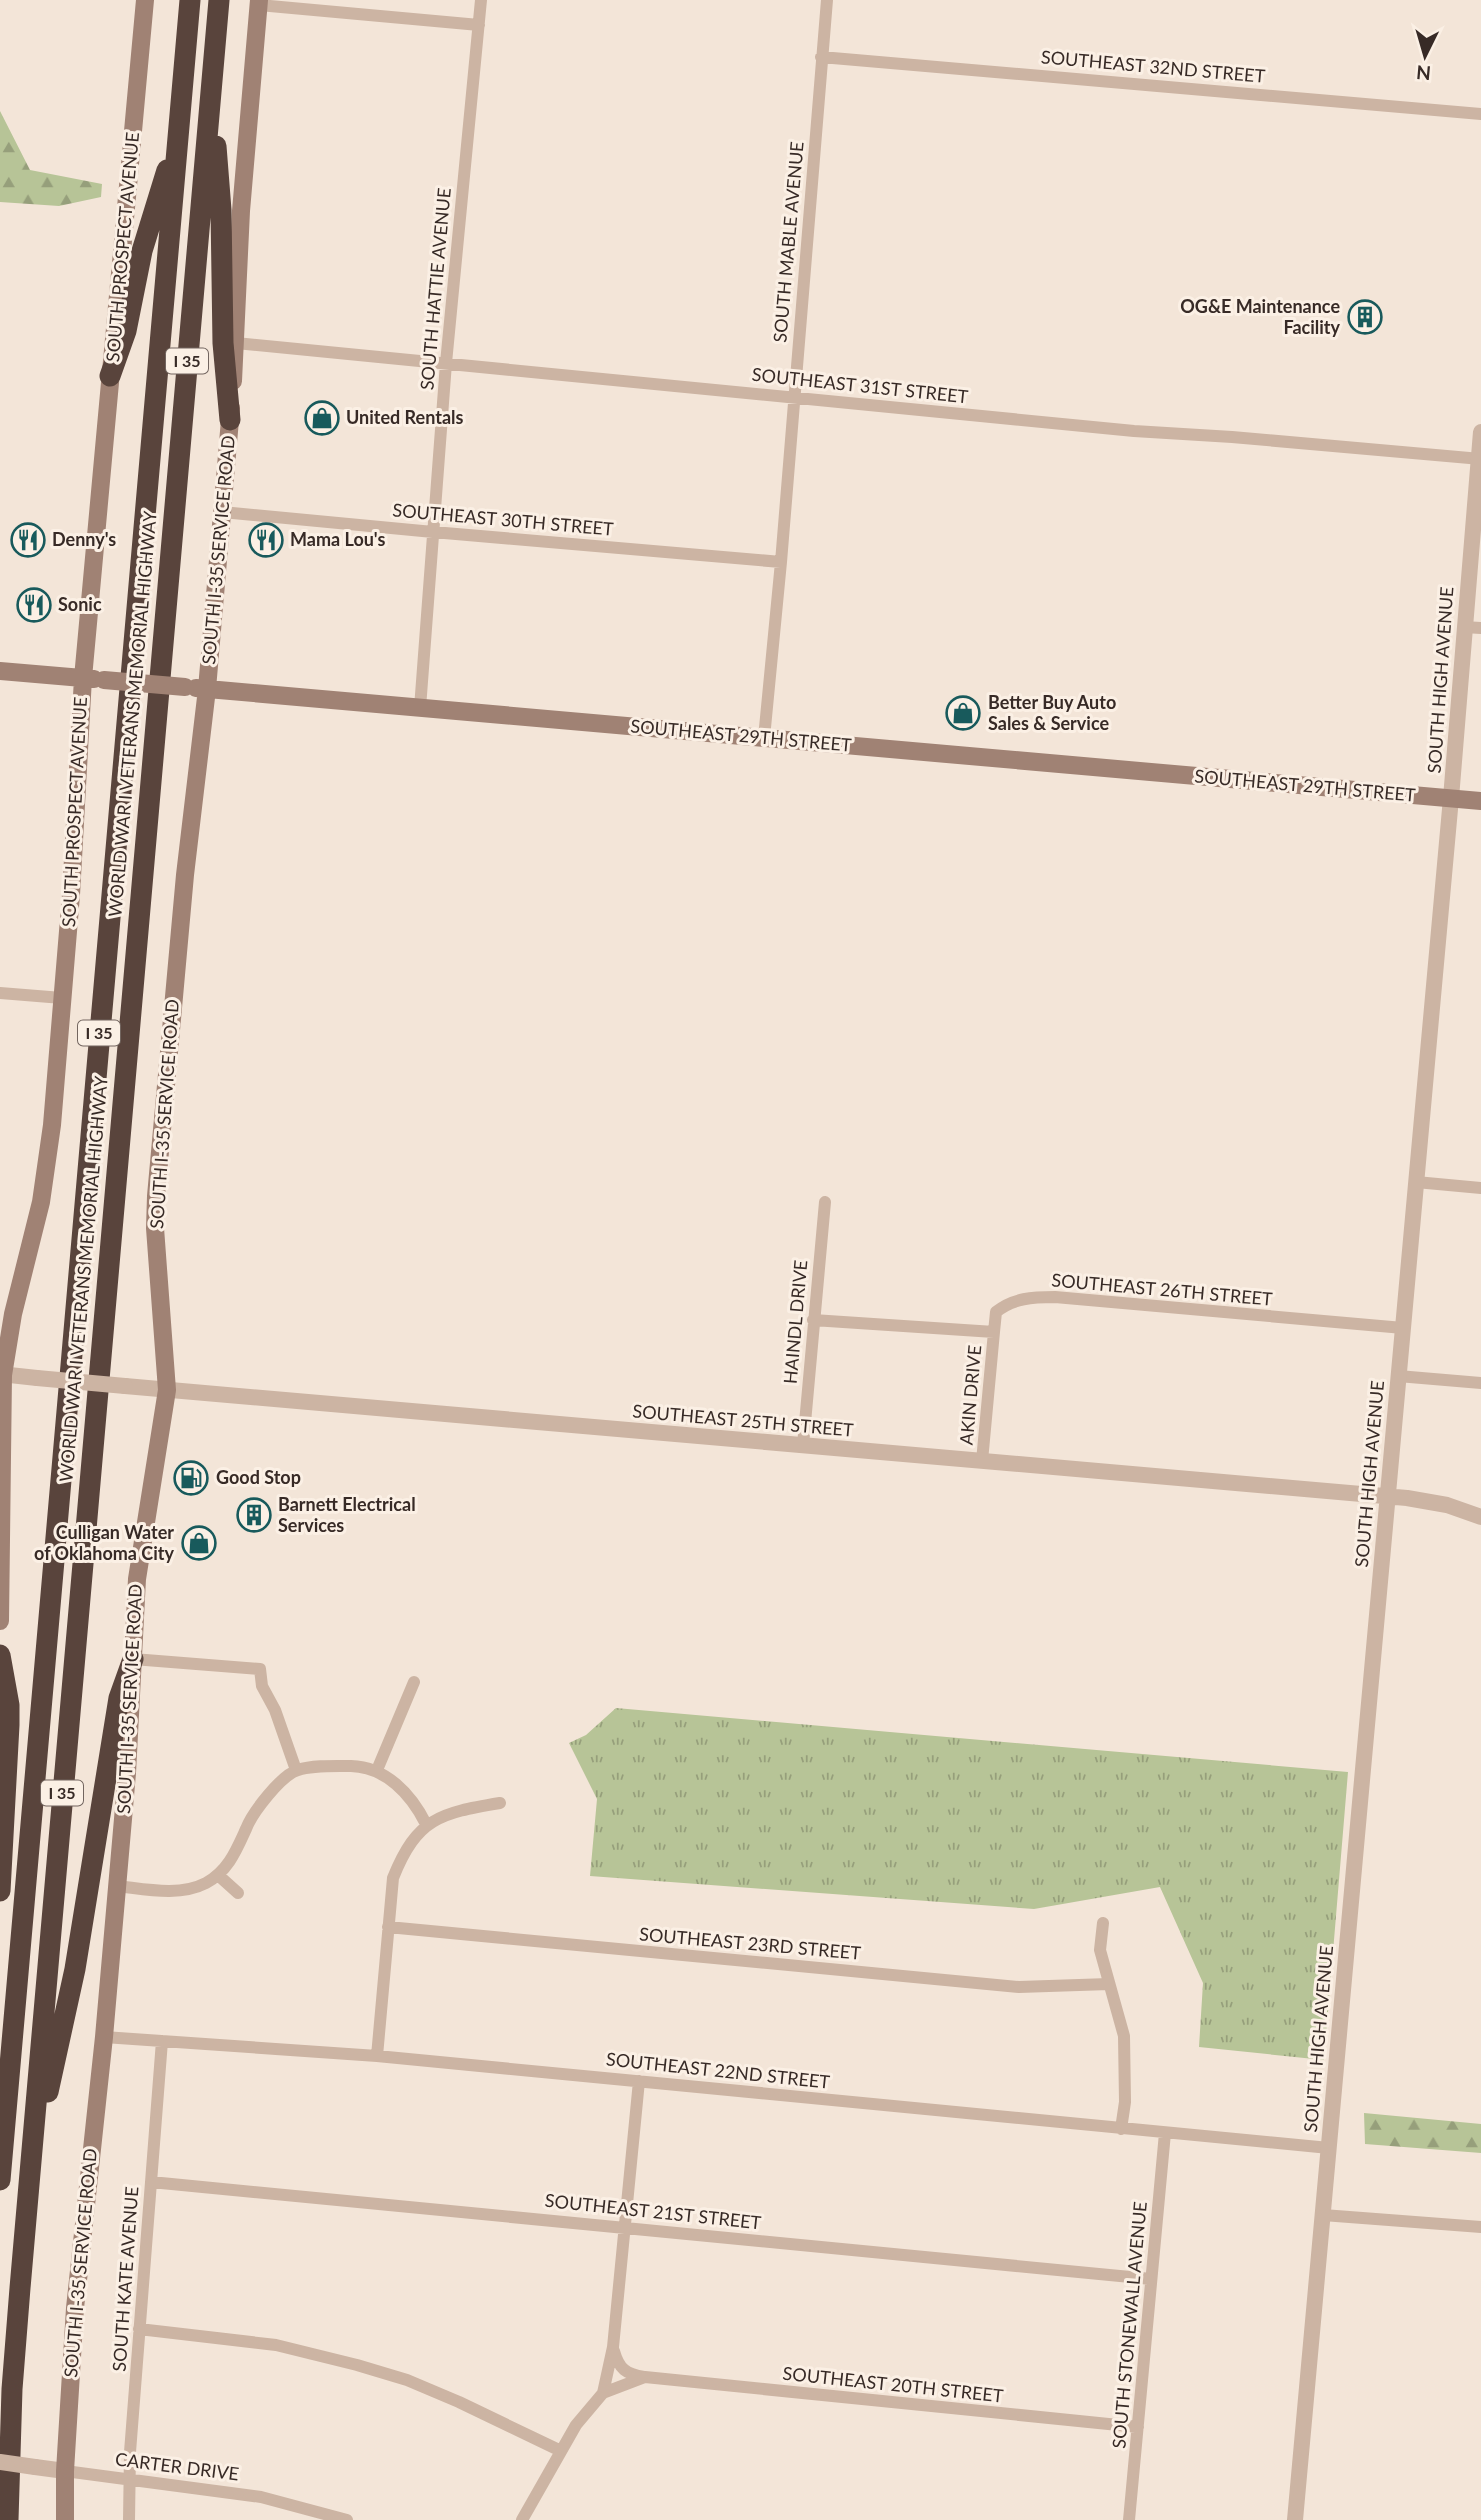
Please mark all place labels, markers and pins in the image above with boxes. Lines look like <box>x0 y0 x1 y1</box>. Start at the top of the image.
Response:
place label: OG&E Maintenance Facility <box>1180 295 1341 338</box>
building icon: OG&E Maintenance Facility <box>1346 298 1384 336</box>
shop icon: United Rentals <box>303 399 341 437</box>
place label: United Rentals <box>346 406 464 428</box>
restaurant icon: Denny's <box>9 521 47 559</box>
restaurant icon: Mama Lou's <box>247 521 285 559</box>
place label: Denny's <box>52 528 116 550</box>
place label: Mama Lou's <box>290 528 385 550</box>
restaurant icon: Sonic <box>15 586 53 624</box>
place label: Sonic <box>58 593 102 615</box>
place label: Better Buy Auto Sales & Service <box>988 691 1116 734</box>
shop icon: Better Buy Auto Sales & Service <box>944 694 982 732</box>
fuel station icon: Good Stop <box>172 1459 210 1497</box>
place label: Good Stop <box>216 1466 301 1488</box>
place label: Barnett Electrical Services <box>278 1493 416 1536</box>
building icon: Barnett Electrical Services <box>235 1496 273 1534</box>
place label: Culligan Water of Oklahoma City <box>34 1521 174 1564</box>
shop icon: Culligan Water of Oklahoma City <box>180 1524 218 1562</box>

